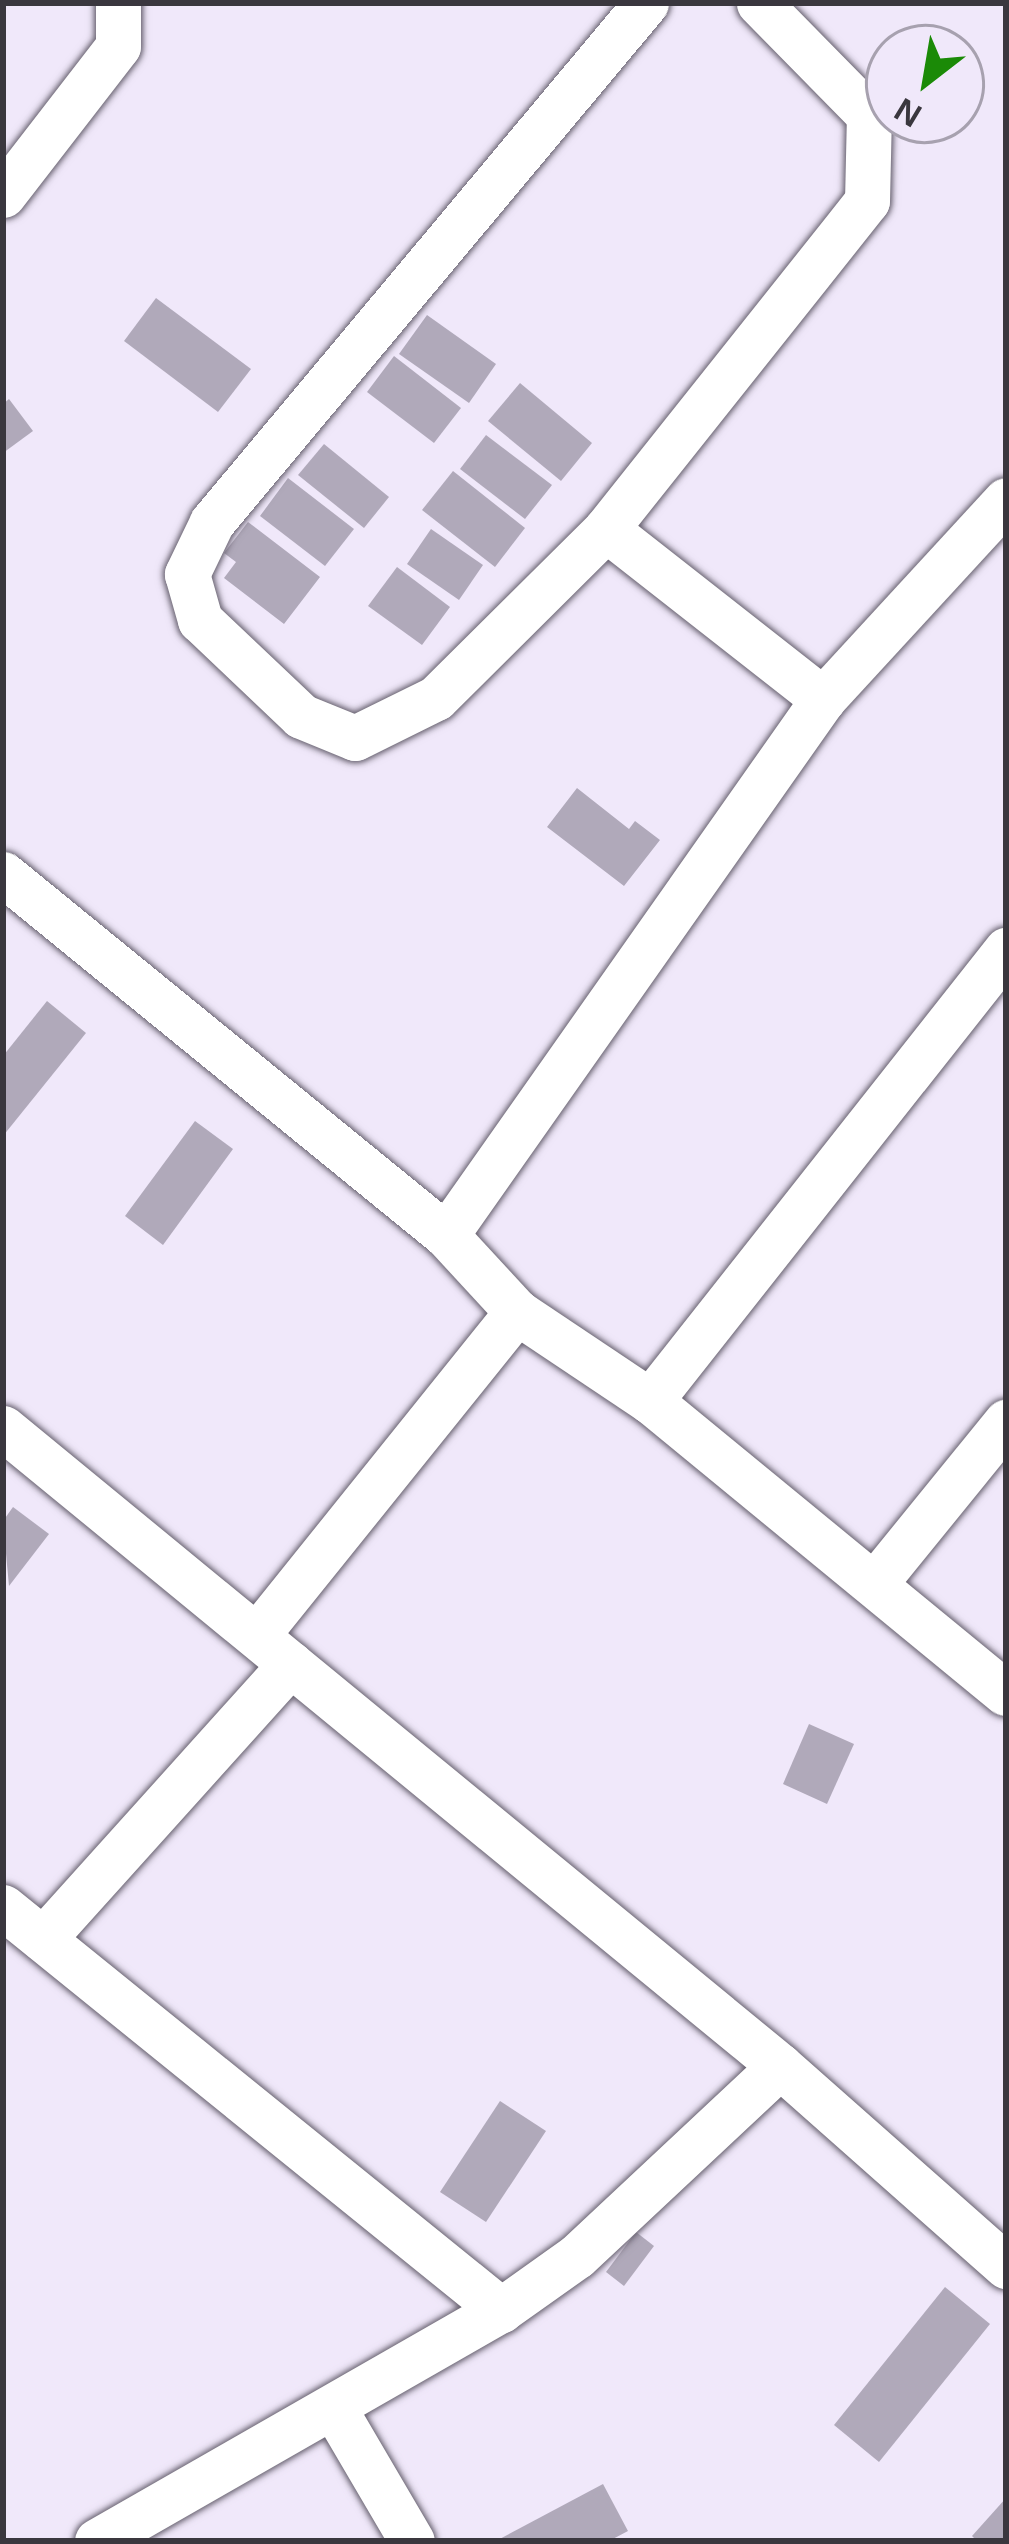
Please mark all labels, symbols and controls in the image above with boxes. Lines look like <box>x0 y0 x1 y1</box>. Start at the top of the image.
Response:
north arrow <box>865 24 985 144</box>
text: N <box>888 91 927 135</box>

